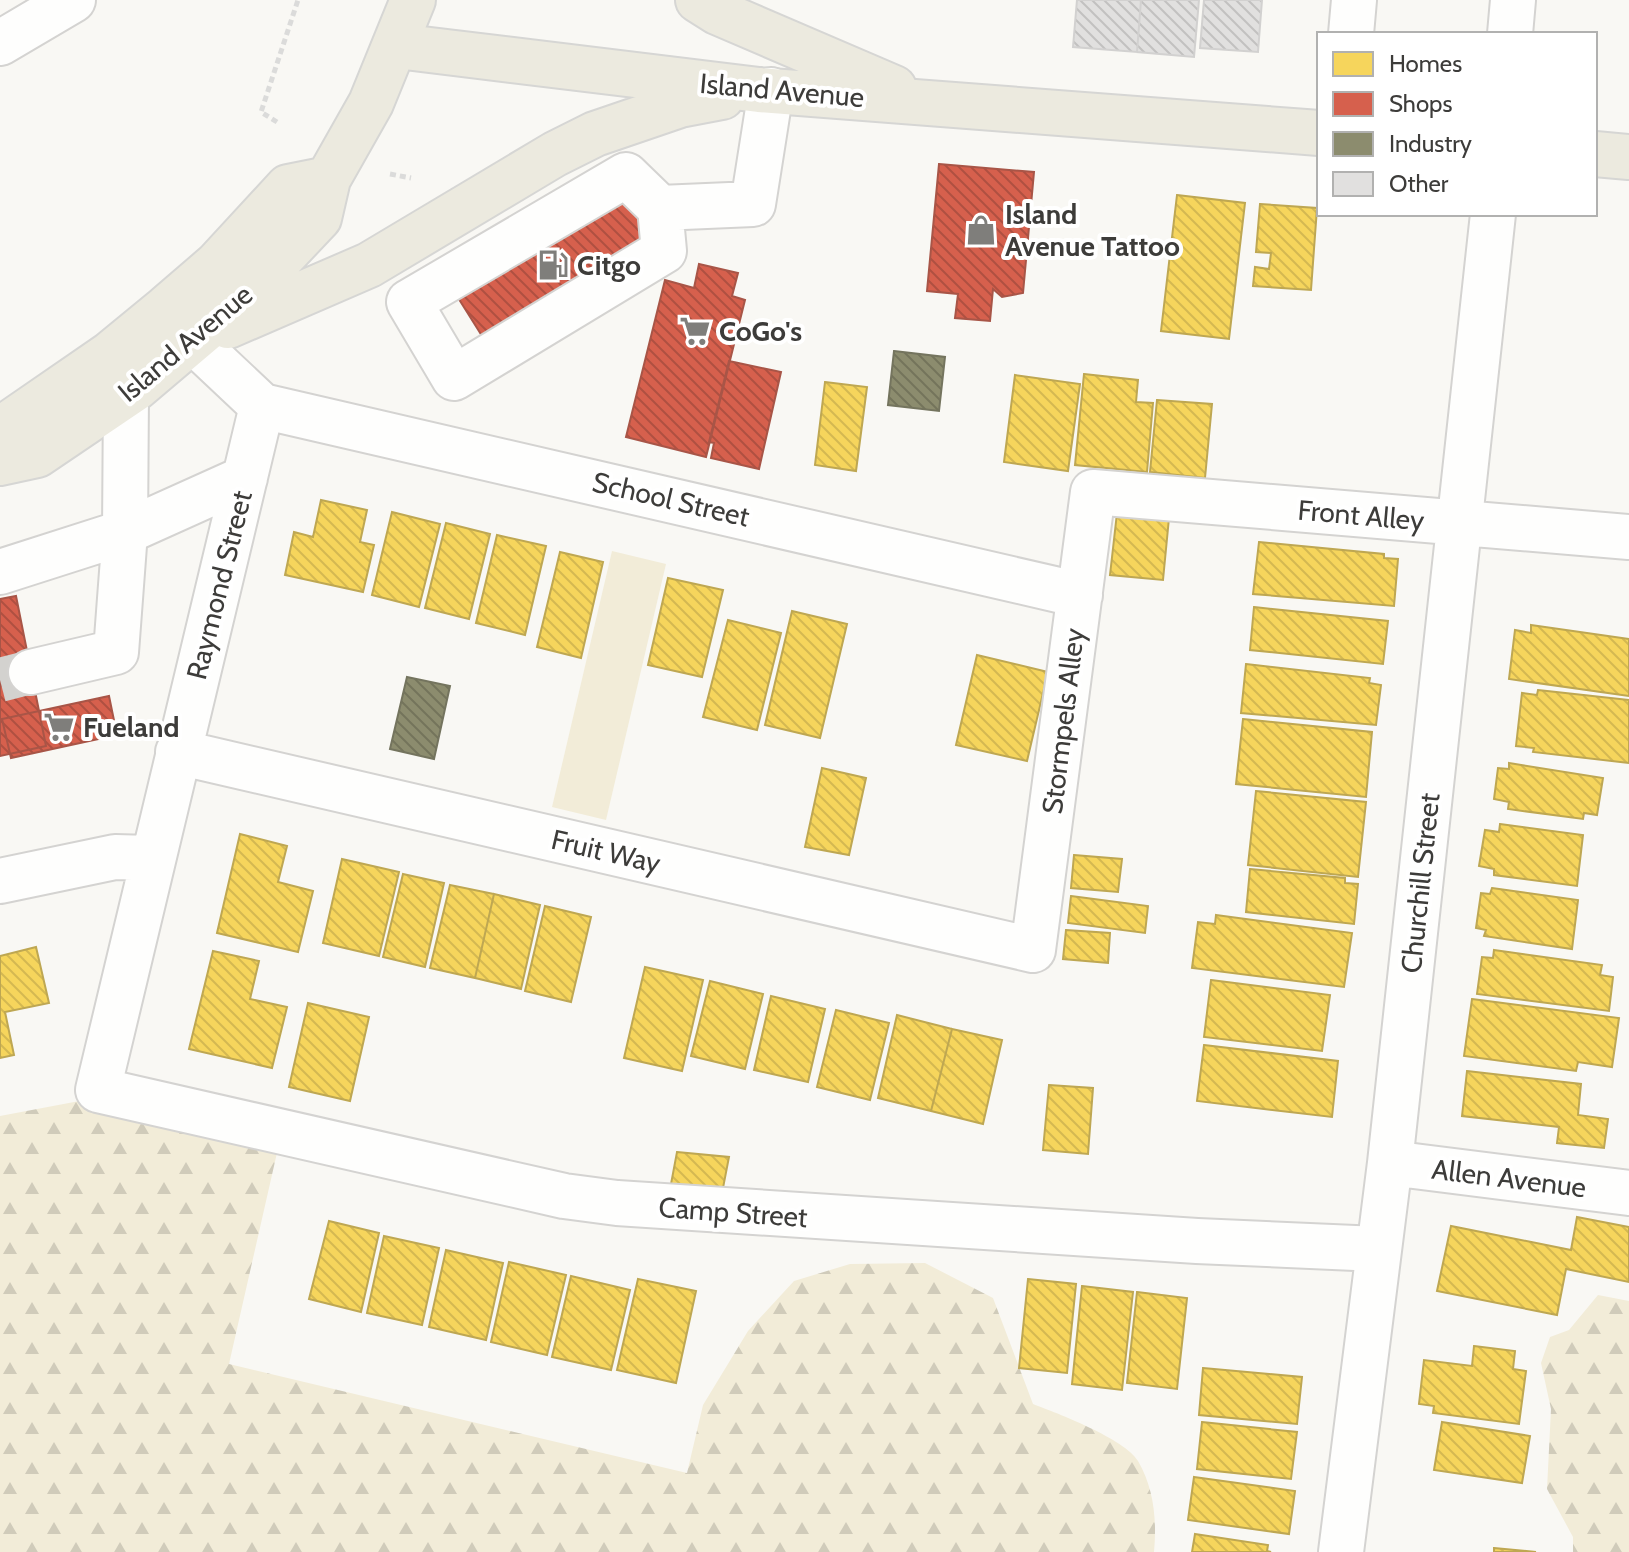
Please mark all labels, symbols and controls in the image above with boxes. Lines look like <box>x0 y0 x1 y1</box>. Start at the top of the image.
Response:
legend <box>1317 32 1597 216</box>
text: Homes <box>1389 49 1462 78</box>
street label: Island Avenue <box>698 66 866 114</box>
text: Shops <box>1389 89 1452 118</box>
text: Industry <box>1389 129 1472 158</box>
text: Other <box>1389 169 1449 198</box>
place label: Island Avenue Tattoo <box>1005 197 1180 263</box>
shop icon: Island Avenue Tattoo <box>964 213 998 247</box>
fuel station icon: Citgo <box>536 248 570 282</box>
place label: Citgo <box>577 248 641 282</box>
street label: Island Avenue <box>111 277 259 409</box>
supermarket icon: CoGo's <box>678 314 712 348</box>
place label: CoGo's <box>719 314 802 348</box>
street label: School Street <box>589 464 753 534</box>
street label: Raymond Street <box>179 487 259 683</box>
street label: Front Alley <box>1296 493 1426 537</box>
street label: Stormpels Alley <box>1035 626 1091 816</box>
supermarket icon: Fueland <box>42 710 76 744</box>
place label: Fueland <box>83 710 180 744</box>
street label: Churchill Street <box>1394 791 1446 975</box>
street label: Fruit Way <box>548 822 664 880</box>
street label: Allen Avenue <box>1430 1152 1588 1204</box>
street label: Camp Street <box>657 1190 809 1234</box>

